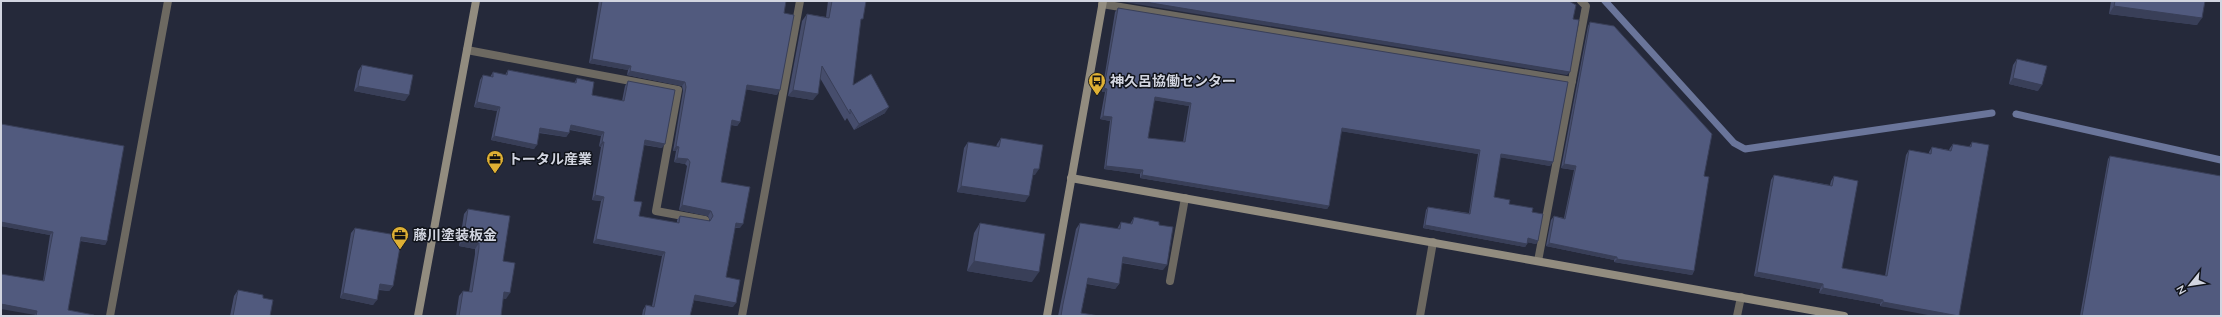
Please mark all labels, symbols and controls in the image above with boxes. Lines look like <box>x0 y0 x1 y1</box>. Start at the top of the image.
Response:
bus stop icon: 神久呂協働センター <box>1087 71 1107 96</box>
place label: 神久呂協働センター <box>1110 72 1236 91</box>
office icon: トータル産業 <box>485 149 505 174</box>
place label: トータル産業 <box>508 150 592 169</box>
office icon: 藤川塗装板金 <box>390 225 410 250</box>
place label: 藤川塗装板金 <box>413 226 497 245</box>
north arrow <box>2170 265 2210 305</box>
text: N <box>2173 282 2190 297</box>

